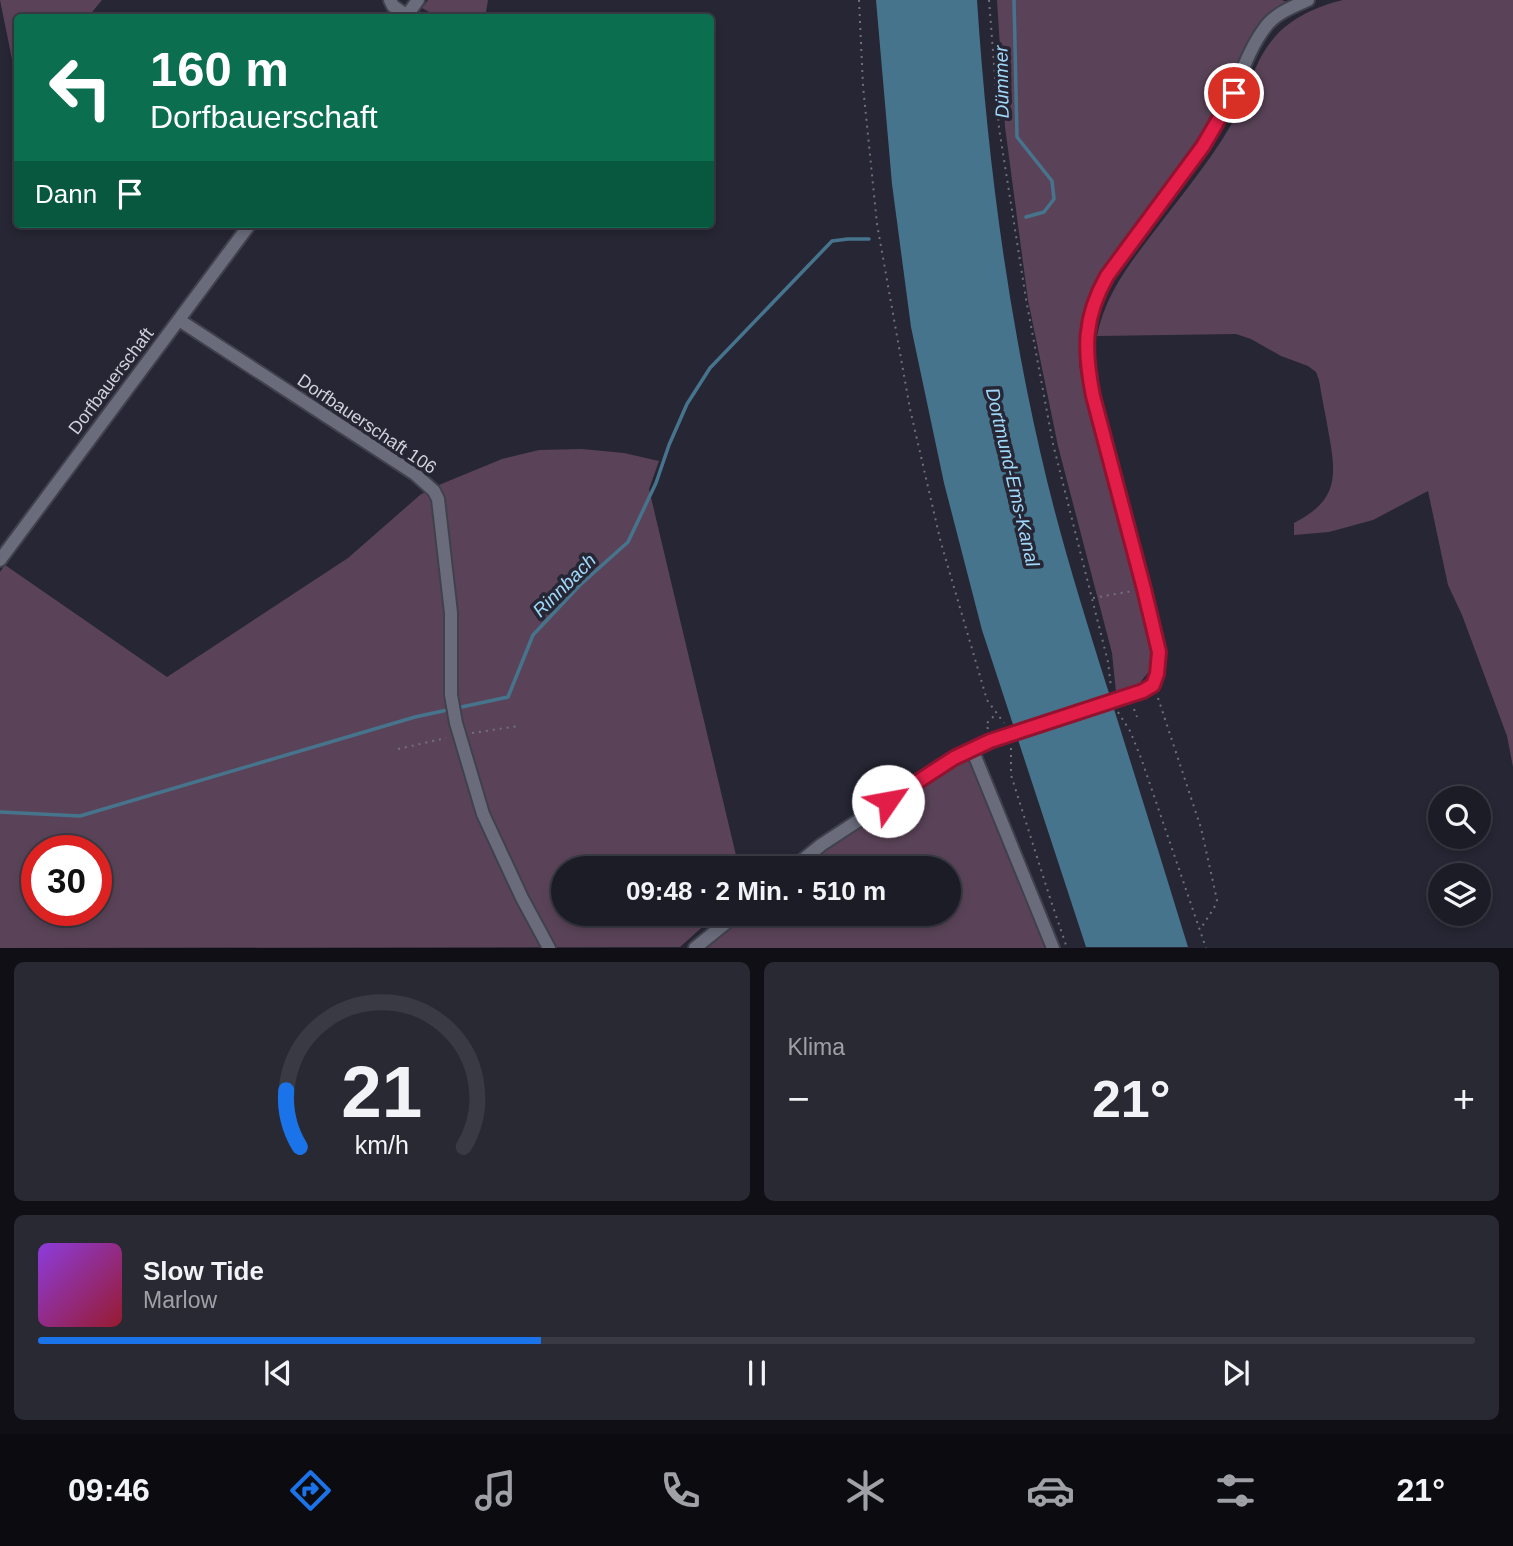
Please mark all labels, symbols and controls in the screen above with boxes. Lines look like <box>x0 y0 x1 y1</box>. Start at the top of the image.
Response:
icon: left <box>35 42 126 133</box>
text: 160 m <box>150 42 289 96</box>
water label: Dümmer <box>990 45 1013 119</box>
pin <box>1204 63 1264 123</box>
icon: arrive <box>1215 74 1253 112</box>
text: Dorfbauerschaft <box>150 99 378 135</box>
icon: arrive <box>111 175 149 213</box>
text: Dann <box>35 179 97 209</box>
street label: Dorfbauerschaft <box>64 324 158 438</box>
street label: Dorfbauerschaft 106 <box>294 370 440 478</box>
water label: Dortmund-Ems-Kanal <box>982 386 1043 569</box>
water label: Rinnbach <box>529 550 600 621</box>
position arrow <box>851 764 925 838</box>
map controls <box>1428 786 1491 926</box>
button: search <box>1428 786 1491 849</box>
speed limit sign: 30 <box>21 835 112 926</box>
button: layers <box>1428 863 1491 926</box>
text: 09:48 · 2 Min. · 510 m <box>626 876 886 906</box>
text: Klima <box>788 1034 845 1060</box>
text: 21 <box>341 1052 422 1133</box>
text: 21° <box>1092 1070 1171 1128</box>
text: − <box>788 1078 810 1120</box>
text: + <box>1453 1078 1475 1120</box>
text: km/h <box>355 1131 409 1159</box>
text: Slow Tide <box>143 1256 264 1286</box>
text: Marlow <box>143 1287 217 1313</box>
icon: previous <box>259 1354 297 1392</box>
icon: pause <box>738 1354 776 1392</box>
icon: next <box>1217 1354 1255 1392</box>
icon: directions <box>286 1466 335 1515</box>
icon: music <box>471 1466 520 1515</box>
icon: phone <box>656 1466 705 1515</box>
icon: climate <box>841 1466 890 1515</box>
icon: car <box>1026 1466 1075 1515</box>
icon: filters <box>1211 1466 1260 1515</box>
text: 09:46 <box>68 1472 150 1508</box>
text: 21° <box>1397 1472 1445 1508</box>

